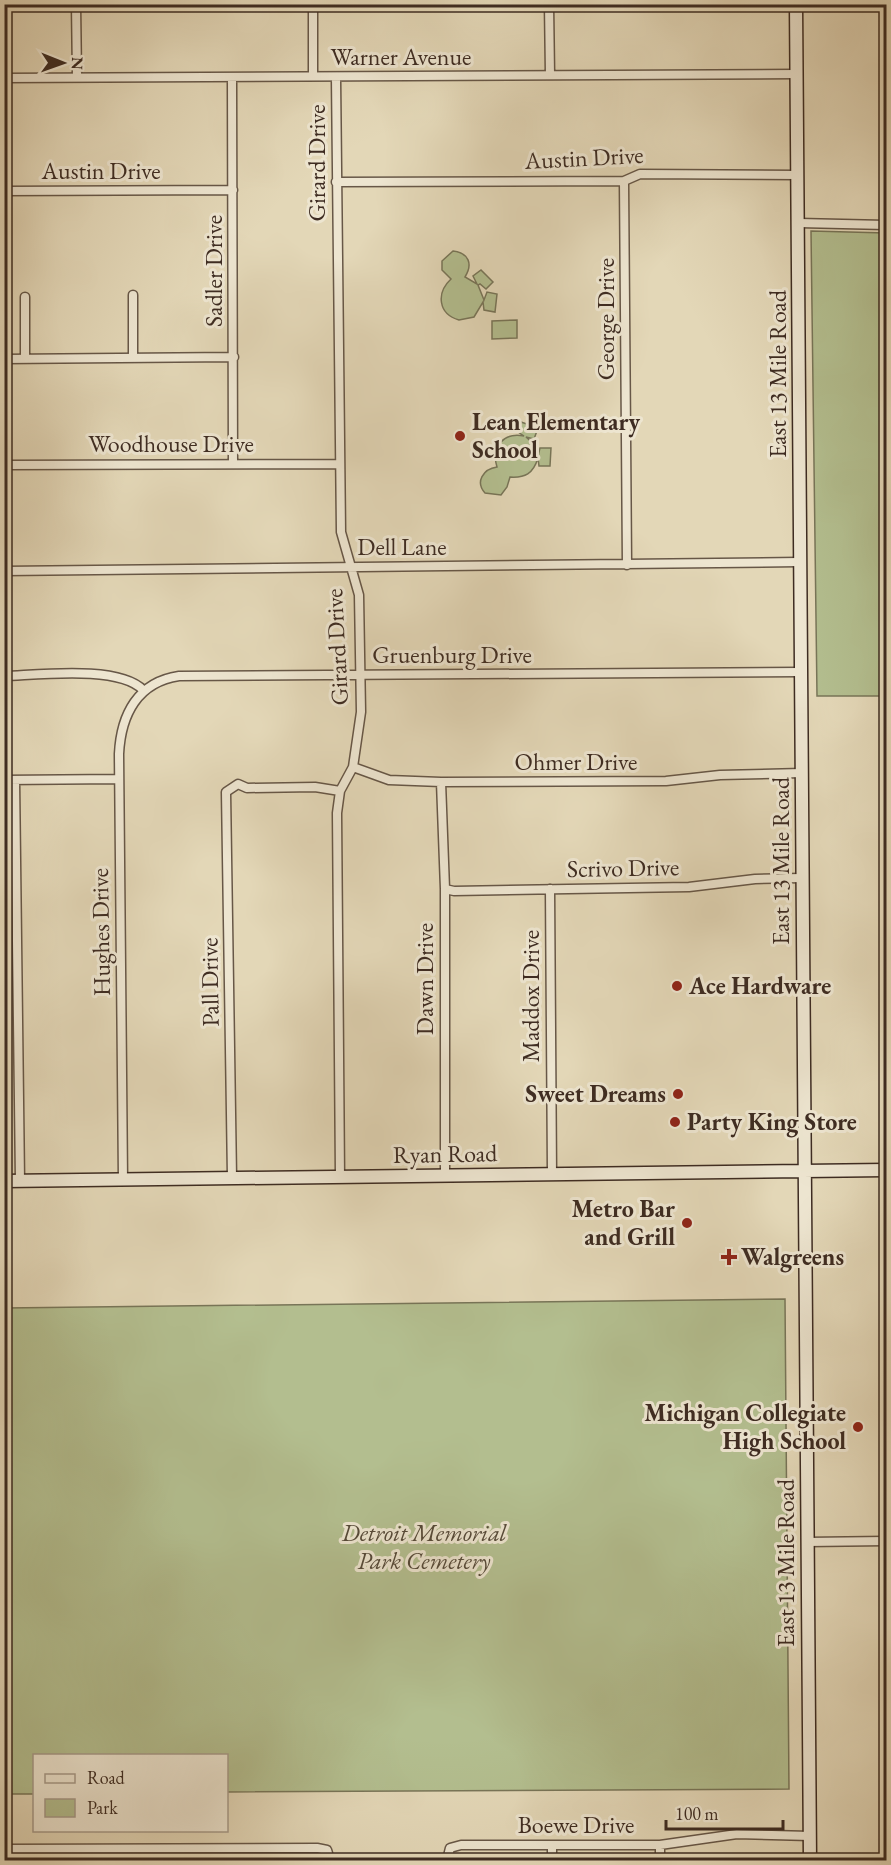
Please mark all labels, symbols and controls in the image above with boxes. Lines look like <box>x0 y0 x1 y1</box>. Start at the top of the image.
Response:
north arrow <box>33 33 93 93</box>
street label: Warner Avenue <box>331 41 471 72</box>
text: N <box>67 57 88 70</box>
street label: Girard Drive <box>301 104 332 222</box>
street label: Austin Drive <box>523 139 644 176</box>
street label: Austin Drive <box>40 155 161 186</box>
street label: Sadler Drive <box>198 215 229 327</box>
street label: George Drive <box>590 258 621 380</box>
street label: East 13 Mile Road <box>762 289 793 458</box>
place label: Lean Elementary School <box>472 406 641 465</box>
street label: Woodhouse Drive <box>88 428 254 459</box>
marker: Lean Elementary School <box>453 429 467 443</box>
street label: Dell Lane <box>357 531 447 562</box>
street label: Girard Drive <box>318 588 355 706</box>
street label: Gruenburg Drive <box>372 639 532 670</box>
street label: Ohmer Drive <box>515 746 637 777</box>
street label: East 13 Mile Road <box>765 776 796 945</box>
street label: Scrivo Drive <box>567 851 679 884</box>
street label: Hughes Drive <box>84 868 117 996</box>
street label: Dawn Drive <box>409 923 440 1035</box>
street label: Maddox Drive <box>515 930 546 1062</box>
street label: Pall Drive <box>193 937 226 1027</box>
place label: Ace Hardware <box>688 970 831 1001</box>
marker: Ace Hardware <box>670 979 684 993</box>
place label: Sweet Dreams <box>525 1078 666 1109</box>
marker: Sweet Dreams <box>671 1087 685 1101</box>
place label: Party King Store <box>687 1106 857 1138</box>
marker: Party King Store <box>668 1115 682 1129</box>
street label: Ryan Road <box>392 1137 498 1170</box>
place label: Metro Bar and Grill <box>572 1193 675 1252</box>
marker: Metro Bar and Grill <box>680 1216 694 1230</box>
place label: Walgreens <box>741 1241 844 1273</box>
marker: Walgreens <box>722 1250 736 1264</box>
place label: Michigan Collegiate High School <box>644 1397 846 1457</box>
marker: Michigan Collegiate High School <box>851 1420 865 1434</box>
street label: East 13 Mile Road <box>770 1478 801 1647</box>
park label: Detroit Memorial Park Cemetery <box>341 1517 507 1576</box>
legend <box>33 1754 228 1832</box>
text: Road <box>87 1766 126 1789</box>
scale bar <box>666 1793 783 1831</box>
text: Park <box>87 1796 118 1819</box>
text: 100 m <box>675 1802 719 1825</box>
street label: Boewe Drive <box>518 1809 634 1840</box>

